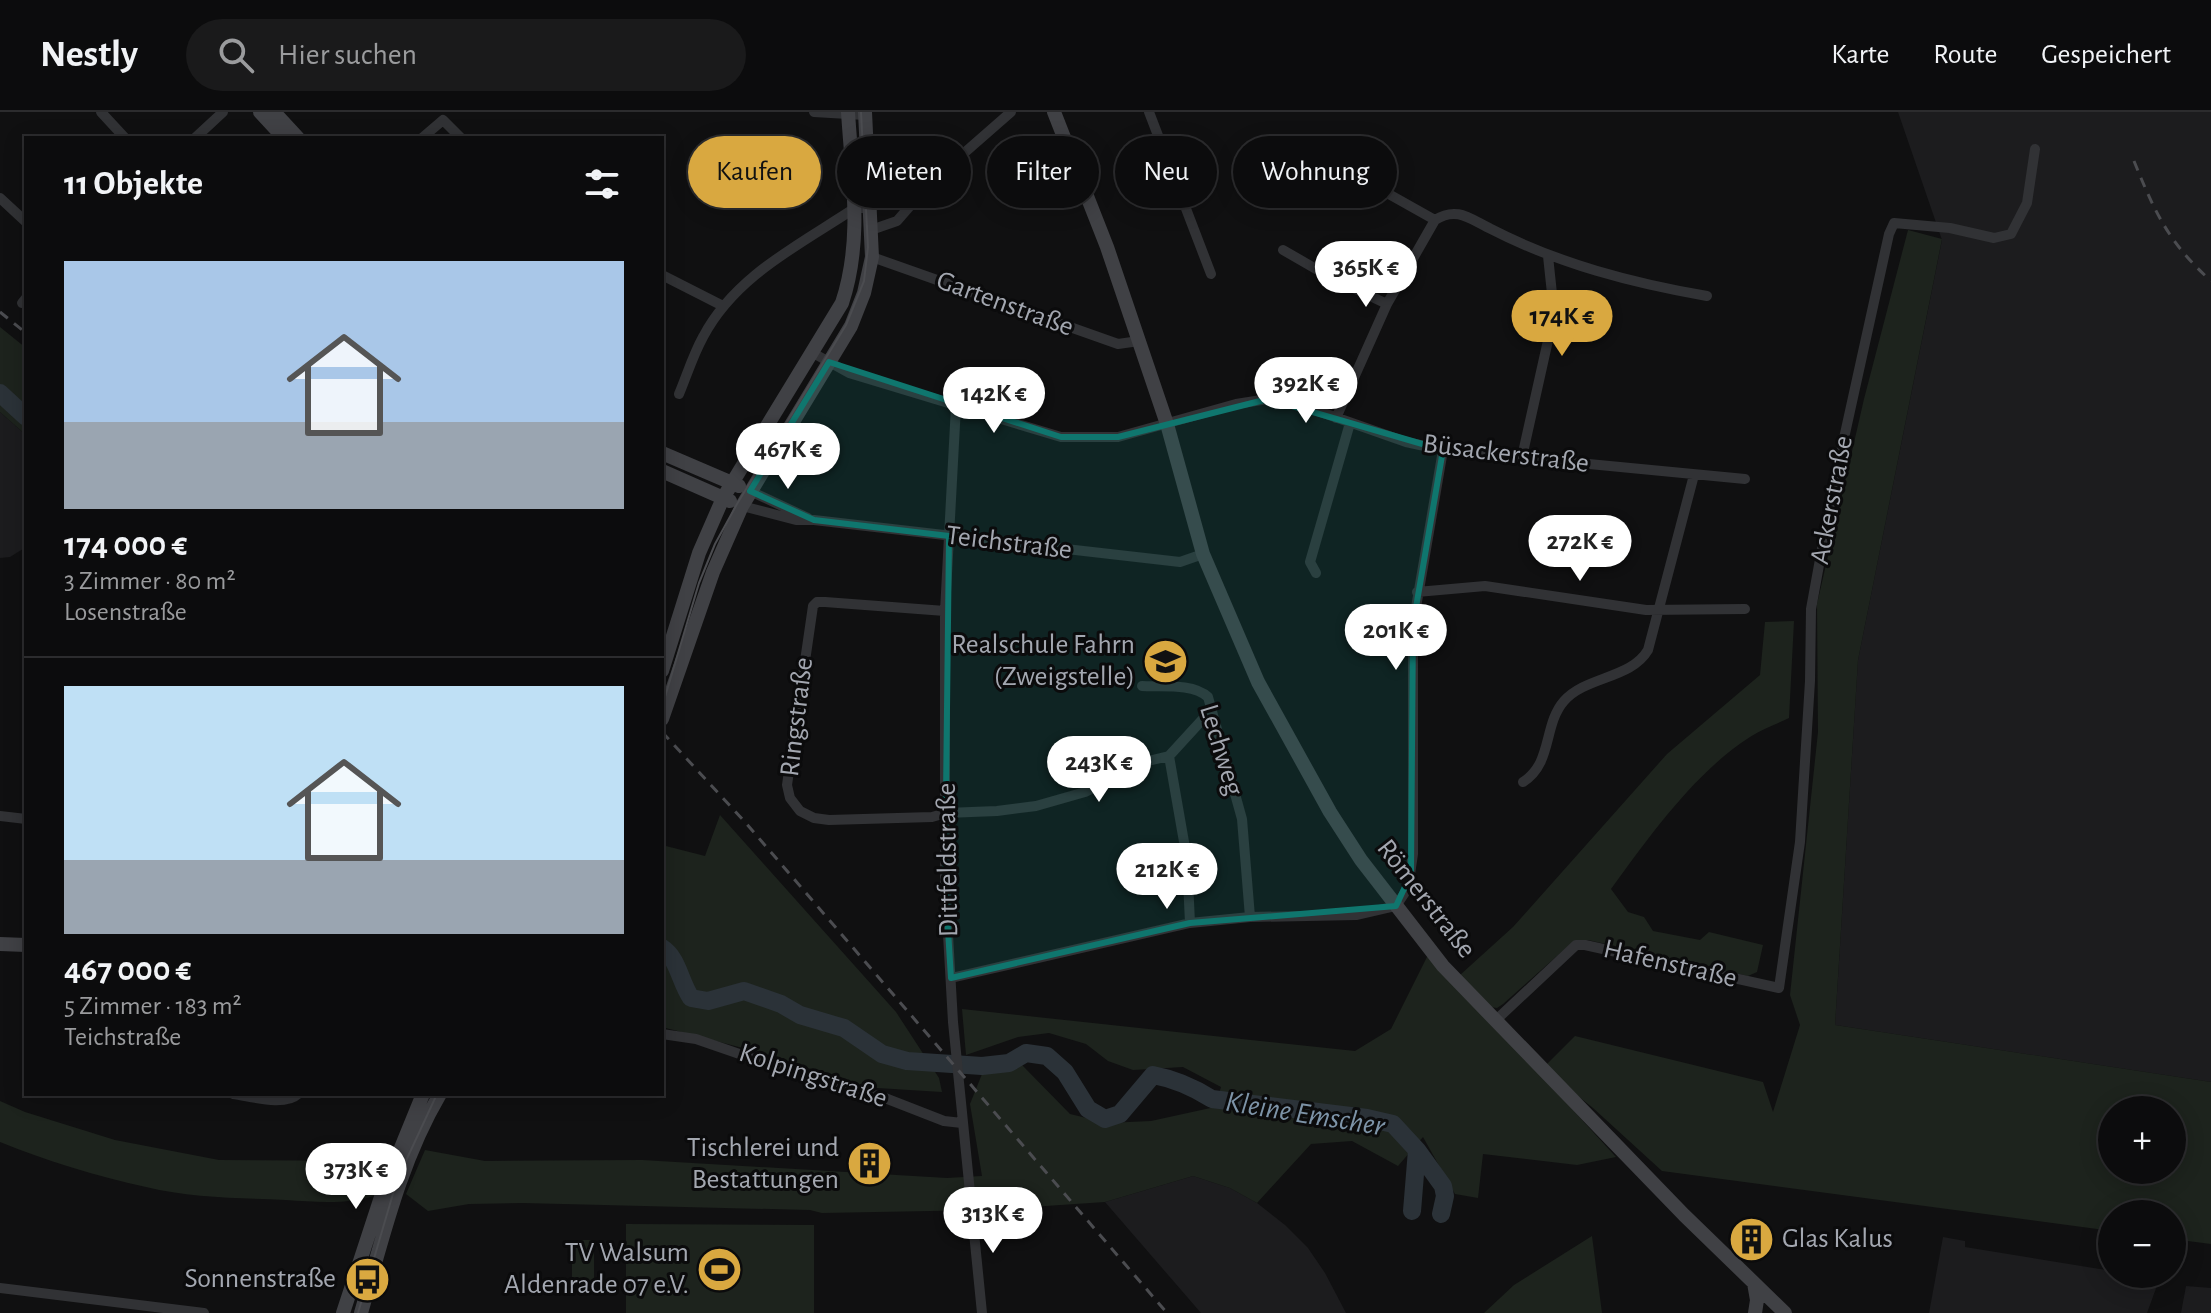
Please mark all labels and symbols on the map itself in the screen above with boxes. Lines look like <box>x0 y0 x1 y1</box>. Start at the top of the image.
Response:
pin: 365K € <box>1301 241 1431 309</box>
street label: Gartenstraße <box>933 266 1077 342</box>
pin: 174K € <box>1497 290 1627 358</box>
pin: 392K € <box>1241 357 1371 425</box>
pin: 142K € <box>929 367 1059 435</box>
pin: 467K € <box>723 423 853 491</box>
street label: Büsackerstraße <box>1421 430 1591 478</box>
street label: Ackerstraße <box>1806 433 1858 567</box>
pin: 272K € <box>1515 515 1645 583</box>
street label: Teichstraße <box>945 521 1073 565</box>
pin: 201K € <box>1331 604 1461 672</box>
place label: Realschule Fahrn (Zweigstelle) <box>951 631 1135 691</box>
school or university icon: Realschule Fahrn (Zweigstelle) <box>1142 637 1190 685</box>
street label: Ringstraße <box>776 656 818 778</box>
street label: Lechweg <box>1194 701 1248 799</box>
pin: 243K € <box>1034 736 1164 804</box>
street label: Dittfeldstraße <box>933 783 963 937</box>
street label: Römerstraße <box>1371 835 1481 963</box>
pin: 212K € <box>1102 843 1232 911</box>
street label: Hafenstraße <box>1601 935 1739 993</box>
street label: Kolpingstraße <box>736 1039 890 1113</box>
water label: Kleine Emscher <box>1223 1087 1388 1142</box>
place label: Tischlerei und Bestattungen <box>687 1134 839 1194</box>
building icon: Tischlerei und Bestattungen <box>846 1140 894 1188</box>
pin: 373K € <box>291 1143 421 1211</box>
pin: 313K € <box>928 1187 1058 1255</box>
building icon: Glas Kalus <box>1727 1215 1775 1263</box>
place label: Glas Kalus <box>1782 1225 1893 1253</box>
place label: TV Walsum Aldenrade 07 e.V. <box>504 1239 689 1299</box>
sports icon: TV Walsum Aldenrade 07 e.V. <box>696 1245 744 1293</box>
bus stop icon: Sonnenstraße <box>343 1255 391 1303</box>
place label: Sonnenstraße <box>184 1265 336 1293</box>

